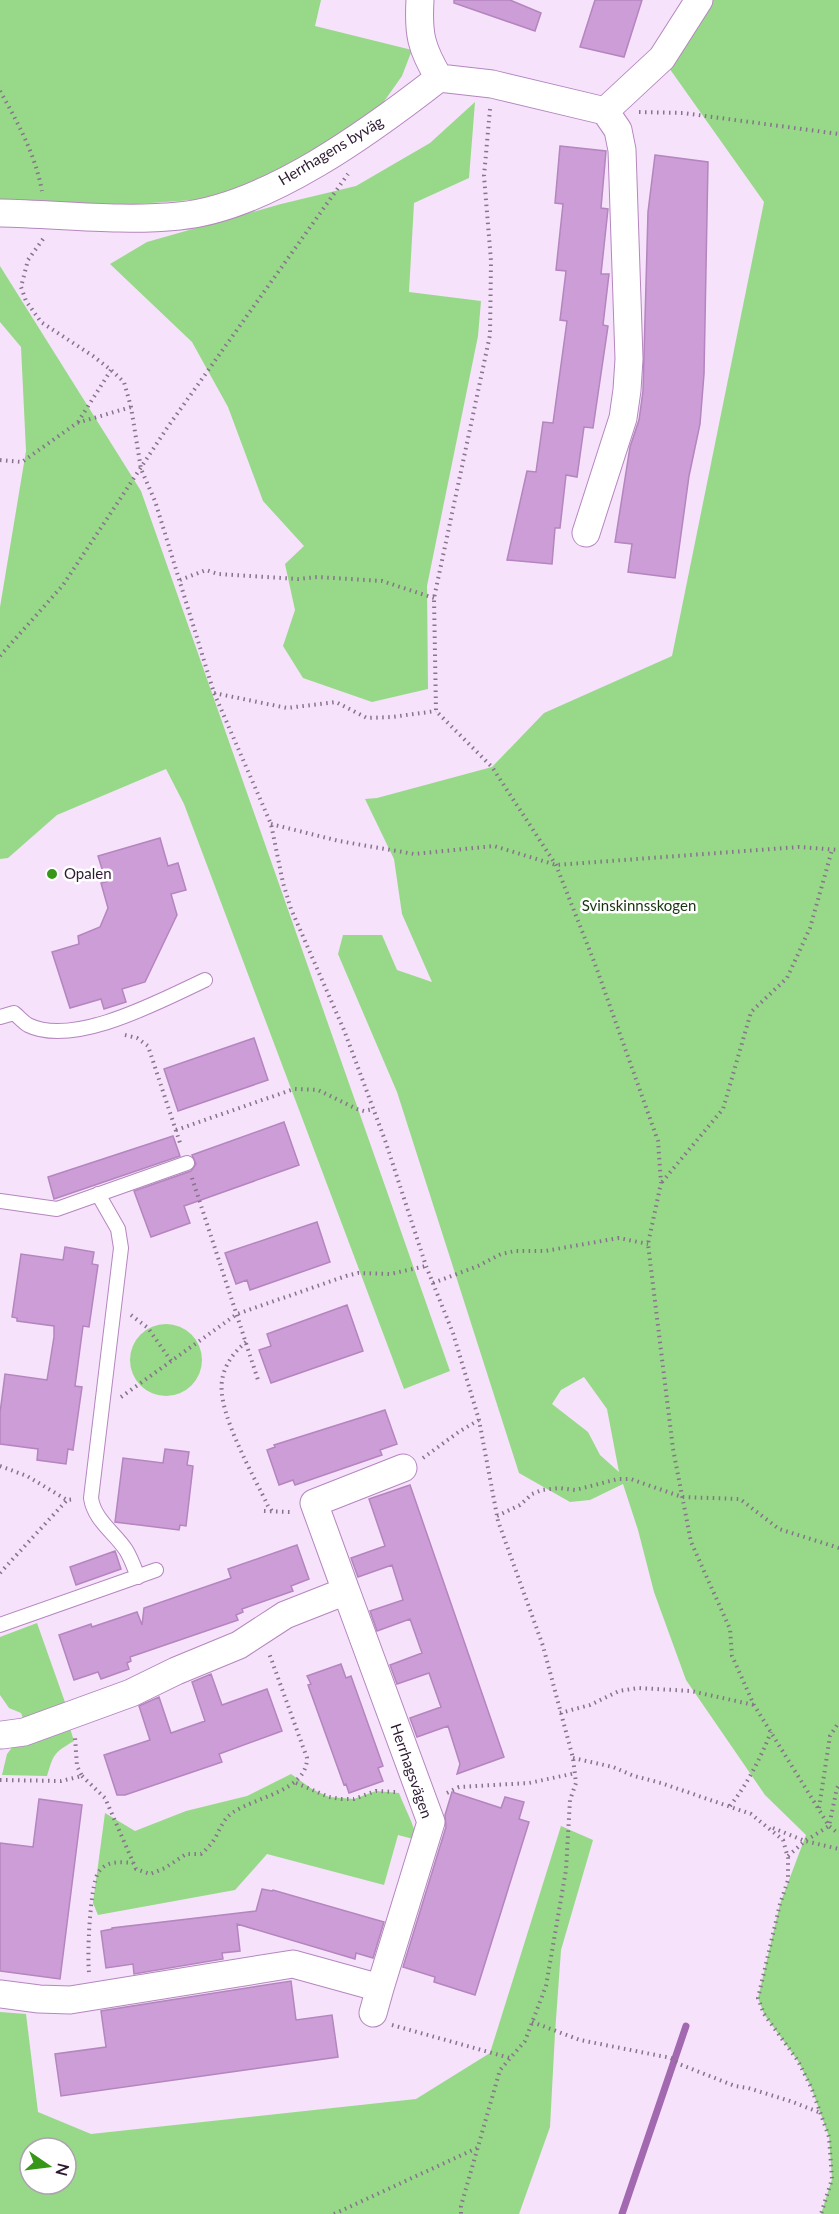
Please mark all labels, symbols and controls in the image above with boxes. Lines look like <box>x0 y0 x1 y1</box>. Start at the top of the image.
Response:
street label: Herrhagens byväg <box>275 112 386 188</box>
place label: Opalen <box>64 864 112 882</box>
marker: Opalen <box>45 867 59 881</box>
park label: Svinskinnsskogen <box>582 896 696 914</box>
street label: Herrhagsvägen <box>387 1721 437 1820</box>
north arrow <box>18 2136 78 2196</box>
text: N <box>52 2161 74 2178</box>

